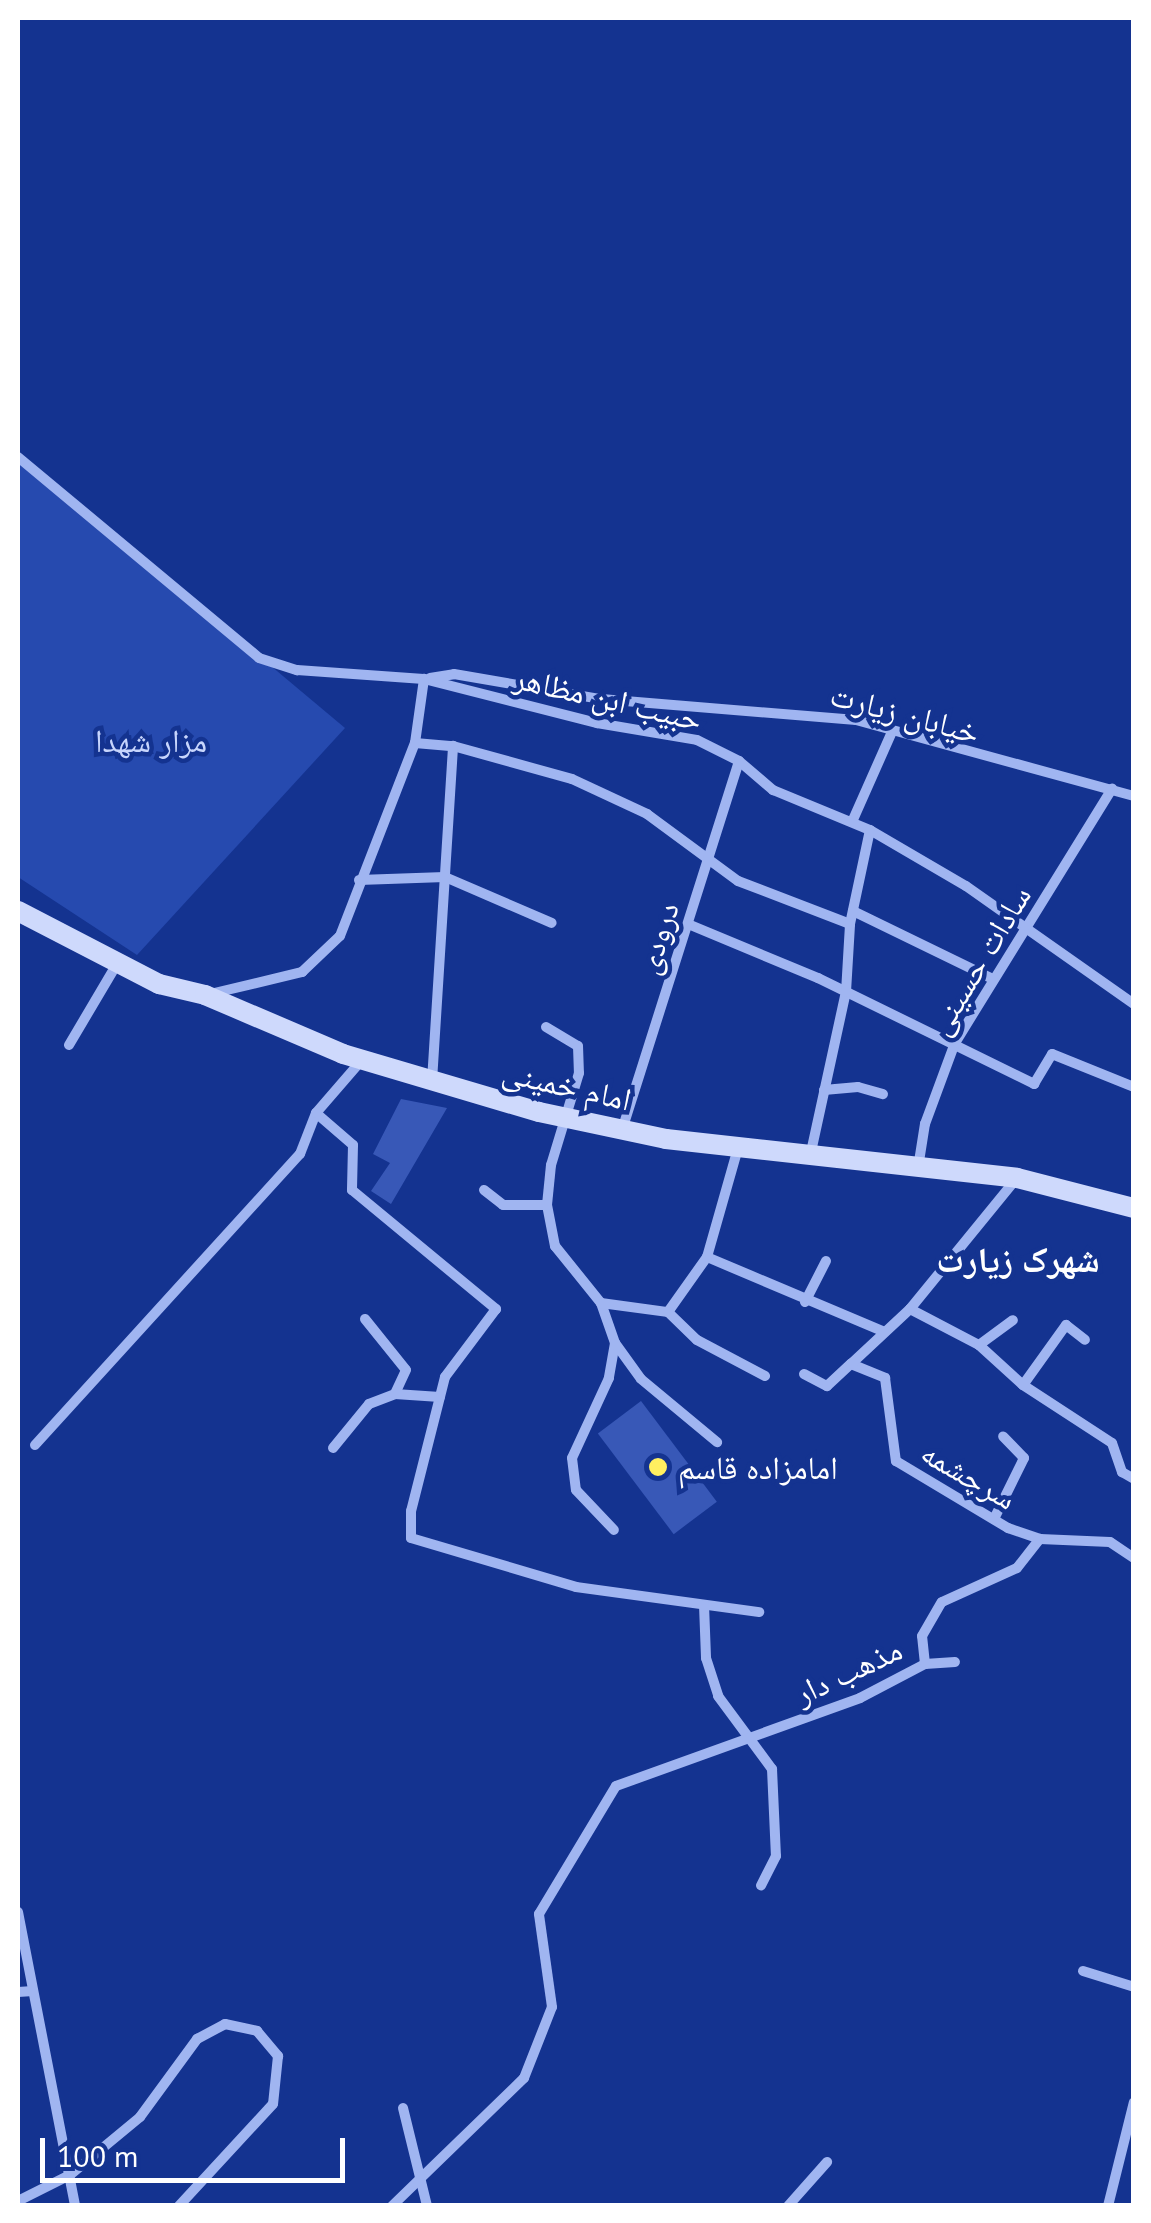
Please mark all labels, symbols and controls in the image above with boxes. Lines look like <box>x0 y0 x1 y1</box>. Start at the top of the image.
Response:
street label: حبیب ابن مظاهر <box>510 658 706 738</box>
street label: خیابان زیارت <box>826 675 984 751</box>
park label: مزار شهدا <box>95 721 207 759</box>
street label: سادات حسینی <box>919 878 1039 1042</box>
street label: درودی <box>627 897 687 979</box>
street label: امام خمینی <box>499 1052 635 1118</box>
district label: شهرک زیارت <box>936 1238 1100 1280</box>
street label: سرچشمه <box>915 1433 1023 1517</box>
place label: امامزاده قاسم <box>678 1448 838 1486</box>
marker: امامزاده قاسم <box>647 1456 669 1478</box>
street label: مذهب دار <box>788 1630 908 1712</box>
scale bar <box>45 2118 350 2180</box>
text: 100 m <box>57 2136 138 2175</box>

